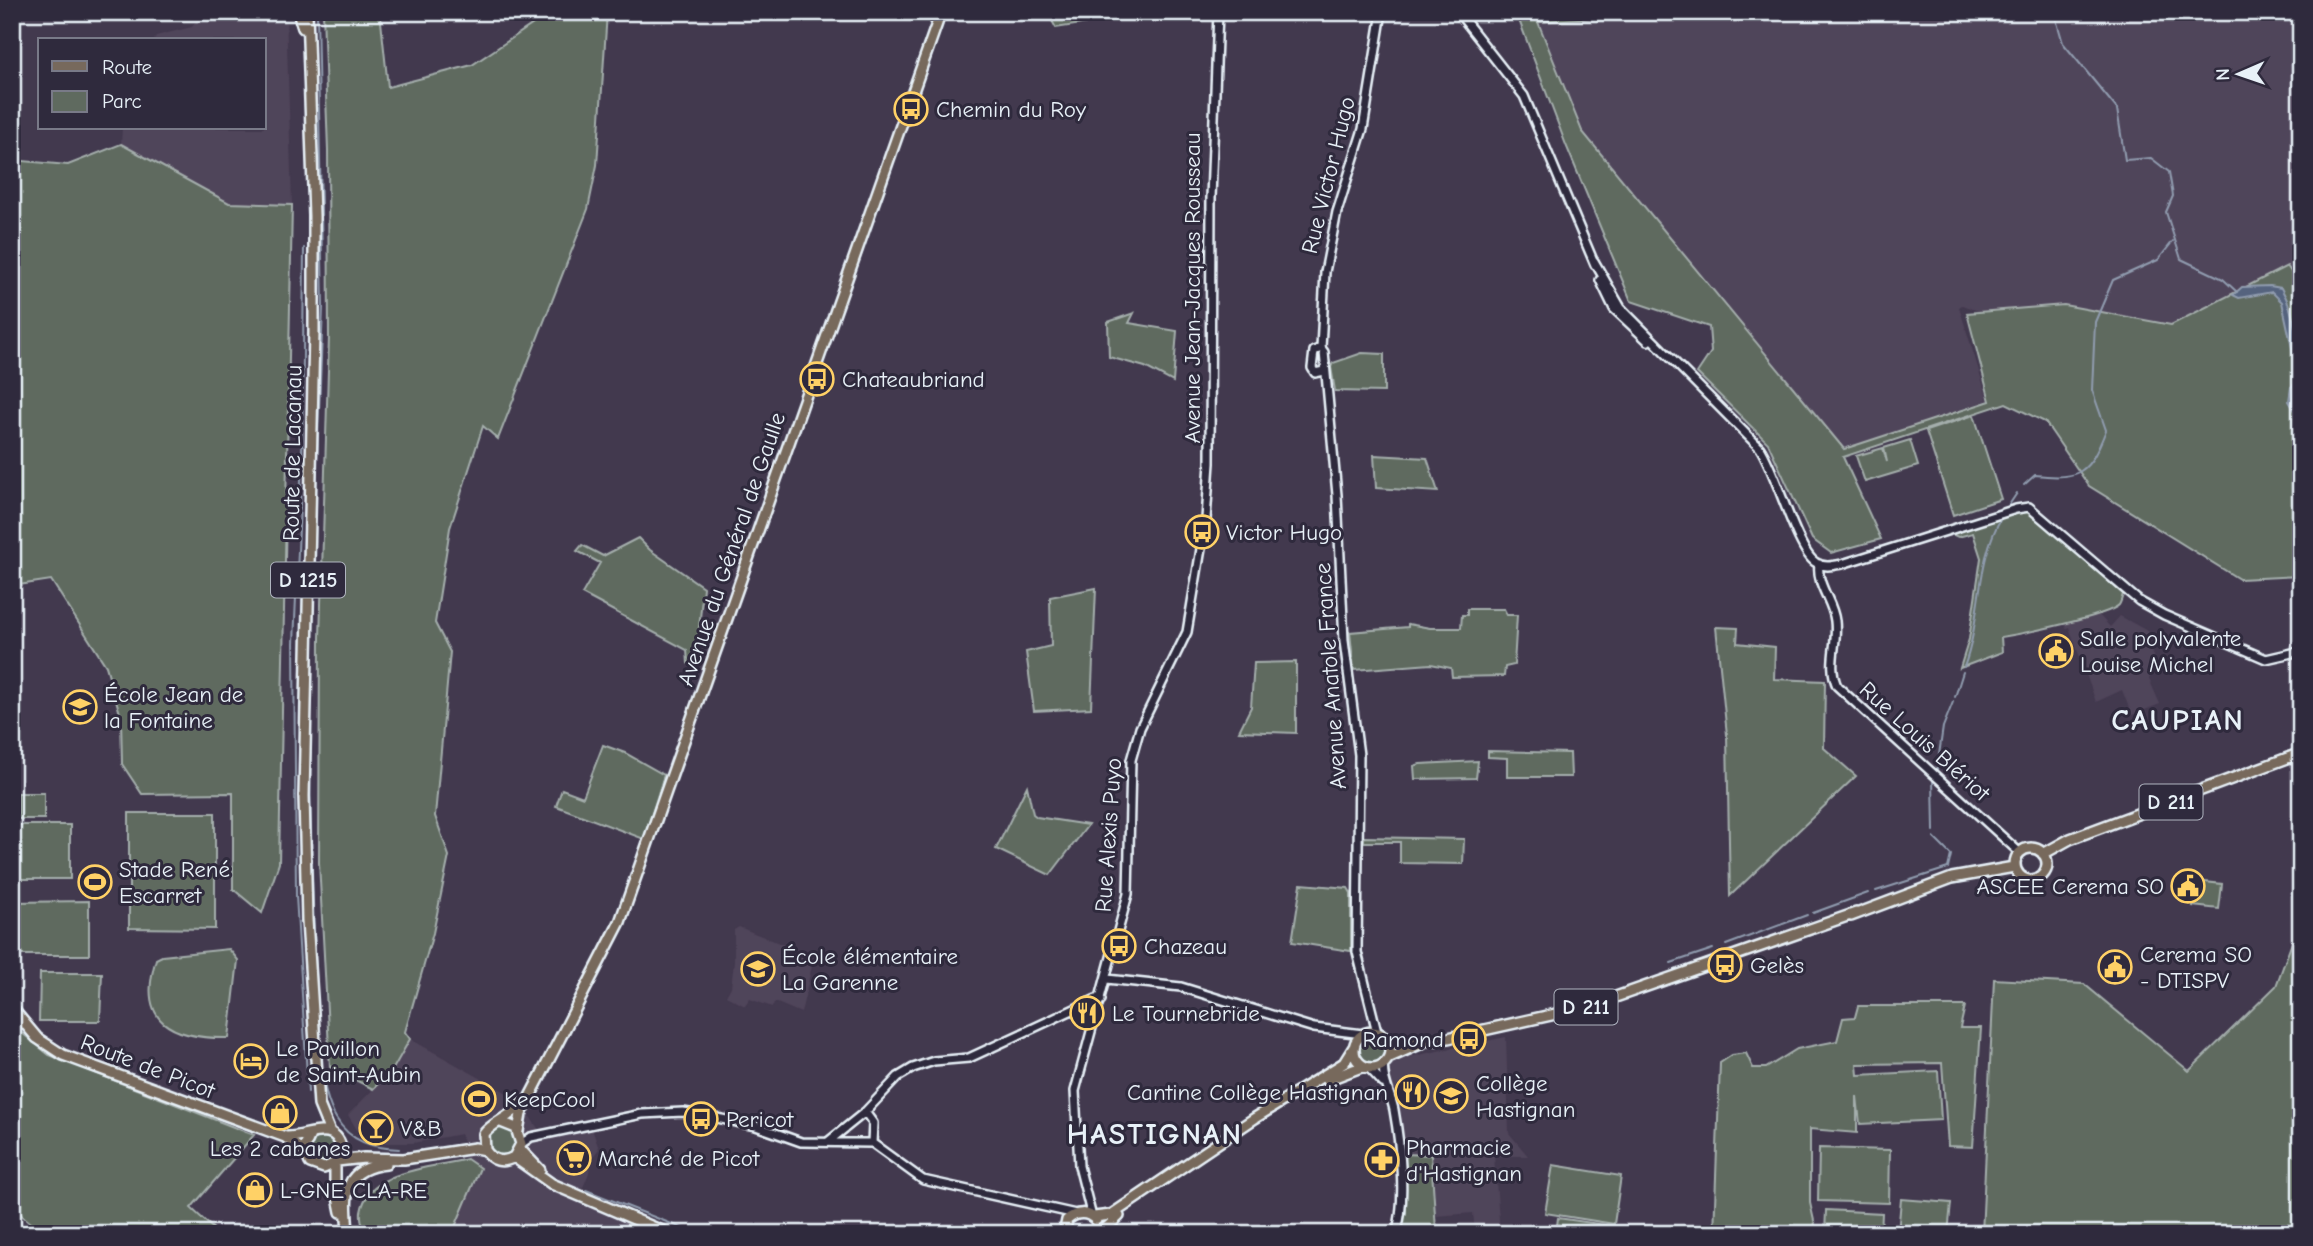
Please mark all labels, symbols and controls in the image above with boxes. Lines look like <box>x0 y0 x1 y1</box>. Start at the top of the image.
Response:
legend <box>38 38 266 130</box>
north arrow <box>2204 38 2274 108</box>
text: Route <box>102 55 152 79</box>
text: N <box>2212 68 2234 81</box>
text: Parc <box>102 89 142 113</box>
bus stop icon: Chemin du Roy <box>892 90 930 128</box>
street label: Rue Victor Hugo <box>1296 94 1361 256</box>
place label: Chemin du Roy <box>936 96 1087 123</box>
street label: Avenue Jean-Jacques Rousseau <box>1179 132 1206 444</box>
bus stop icon: Chateaubriand <box>798 360 836 398</box>
street label: Route de Lacanau <box>277 365 308 541</box>
place label: Chateaubriand <box>842 366 985 393</box>
street label: Avenue du Général de Gaulle <box>672 409 791 690</box>
bus stop icon: Victor Hugo <box>1183 513 1221 551</box>
place label: Victor Hugo <box>1226 519 1342 546</box>
road number: D 1215 <box>271 562 345 598</box>
street label: Avenue Anatole France <box>1309 562 1352 790</box>
place label: Salle polyvalente Louise Michel <box>2080 625 2241 678</box>
public building icon: Salle polyvalente Louise Michel <box>2037 632 2075 670</box>
street label: Rue Louis Blériot <box>1854 676 1996 808</box>
place label: École Jean de la Fontaine <box>104 681 243 734</box>
school or university icon: École Jean de la Fontaine <box>61 688 99 726</box>
district label: CAUPIAN <box>2111 703 2245 738</box>
street label: Rue Alexis Puyo <box>1090 757 1127 913</box>
road number: D 211 <box>2140 784 2202 820</box>
place label: Stade René Escarret <box>119 856 230 909</box>
sports icon: Stade René Escarret <box>76 863 114 901</box>
public building icon: ASCEE Cerema SO <box>2169 867 2207 905</box>
place label: ASCEE Cerema SO <box>1976 873 2164 900</box>
bus stop icon: Chazeau <box>1100 927 1138 965</box>
place label: Chazeau <box>1144 933 1227 960</box>
place label: Cerema SO - DTISPV <box>2140 941 2252 994</box>
place label: École élémentaire La Garenne <box>782 943 958 996</box>
bus stop icon: Gelès <box>1706 946 1744 984</box>
public building icon: Cerema SO - DTISPV <box>2096 948 2134 986</box>
school or university icon: École élémentaire La Garenne <box>739 950 777 988</box>
place label: Gelès <box>1750 952 1804 979</box>
road number: D 211 <box>1554 990 1618 1024</box>
restaurant icon: Le Tournebride <box>1068 994 1106 1032</box>
place label: Le Tournebride <box>1112 1000 1260 1027</box>
bus stop icon: Ramond <box>1450 1020 1488 1058</box>
place label: Ramond <box>1363 1026 1444 1053</box>
street label: Route de Picot <box>77 1028 220 1105</box>
place label: Le Pavillon de Saint-Aubin <box>276 1035 421 1088</box>
hotel icon: Le Pavillon de Saint-Aubin <box>232 1042 270 1080</box>
place label: Collège Hastignan <box>1476 1070 1575 1123</box>
restaurant icon: Cantine Collège Hastignan <box>1393 1073 1431 1111</box>
school or university icon: Collège Hastignan <box>1432 1077 1470 1115</box>
place label: Cantine Collège Hastignan <box>1127 1079 1388 1106</box>
sports icon: KeepCool <box>460 1080 498 1118</box>
place label: KeepCool <box>504 1086 596 1113</box>
shop icon: Les 2 cabanes <box>261 1094 299 1132</box>
bus stop icon: Pericot <box>682 1100 720 1138</box>
place label: Pericot <box>726 1106 795 1133</box>
bar icon: V&B <box>357 1109 395 1147</box>
place label: V&B <box>400 1115 441 1142</box>
district label: HASTIGNAN <box>1067 1117 1243 1152</box>
place label: Pharmacie d'Hastignan <box>1406 1134 1522 1187</box>
place label: Les 2 cabanes <box>210 1135 350 1162</box>
supermarket icon: Marché de Picot <box>555 1139 593 1177</box>
pharmacy icon: Pharmacie d'Hastignan <box>1363 1141 1401 1179</box>
place label: Marché de Picot <box>598 1145 761 1172</box>
shop icon: L-GNE CLA-RE <box>236 1171 274 1209</box>
place label: L-GNE CLA-RE <box>280 1177 427 1204</box>

